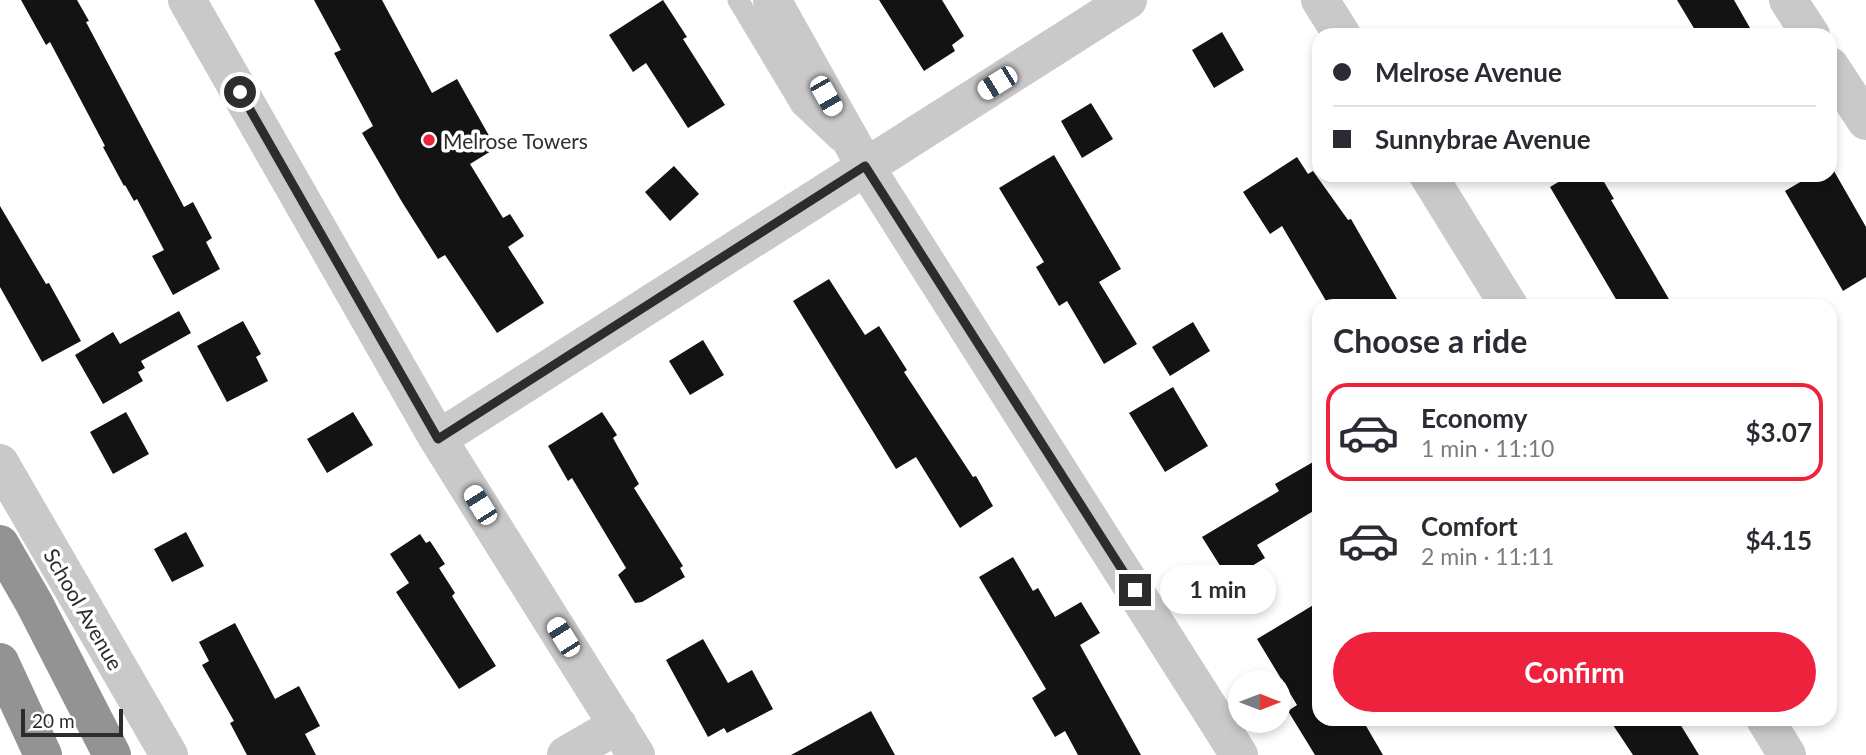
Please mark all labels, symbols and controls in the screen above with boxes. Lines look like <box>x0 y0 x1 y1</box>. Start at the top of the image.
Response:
text: Melrose Avenue <box>1375 56 1562 88</box>
car <box>974 63 1021 103</box>
car <box>807 73 846 119</box>
route start <box>224 76 256 108</box>
text: Sunnybrae Avenue <box>1375 123 1591 155</box>
place label: Melrose Towers <box>443 128 588 153</box>
marker: Melrose Towers <box>421 132 437 148</box>
text: Choose a ride <box>1333 321 1527 360</box>
icon: car <box>1337 401 1400 464</box>
text: Economy <box>1421 402 1527 434</box>
text: $3.07 <box>1746 416 1812 448</box>
text: 1 min · 11:10 <box>1421 434 1554 462</box>
car <box>460 482 501 528</box>
icon: car <box>1337 509 1400 572</box>
text: Comfort <box>1421 510 1518 542</box>
text: $4.15 <box>1746 524 1812 556</box>
text: 2 min · 11:11 <box>1421 542 1554 570</box>
street label: School Avenue <box>39 544 129 674</box>
callout: 1 min <box>1160 566 1275 614</box>
route end <box>1119 574 1151 606</box>
text: 1 min <box>1189 575 1247 603</box>
car <box>543 614 584 660</box>
button: Confirm <box>1333 632 1816 712</box>
north arrow <box>1228 670 1292 733</box>
map controls <box>1228 670 1291 733</box>
scale bar <box>21 706 122 738</box>
text: 20 m <box>32 709 75 732</box>

